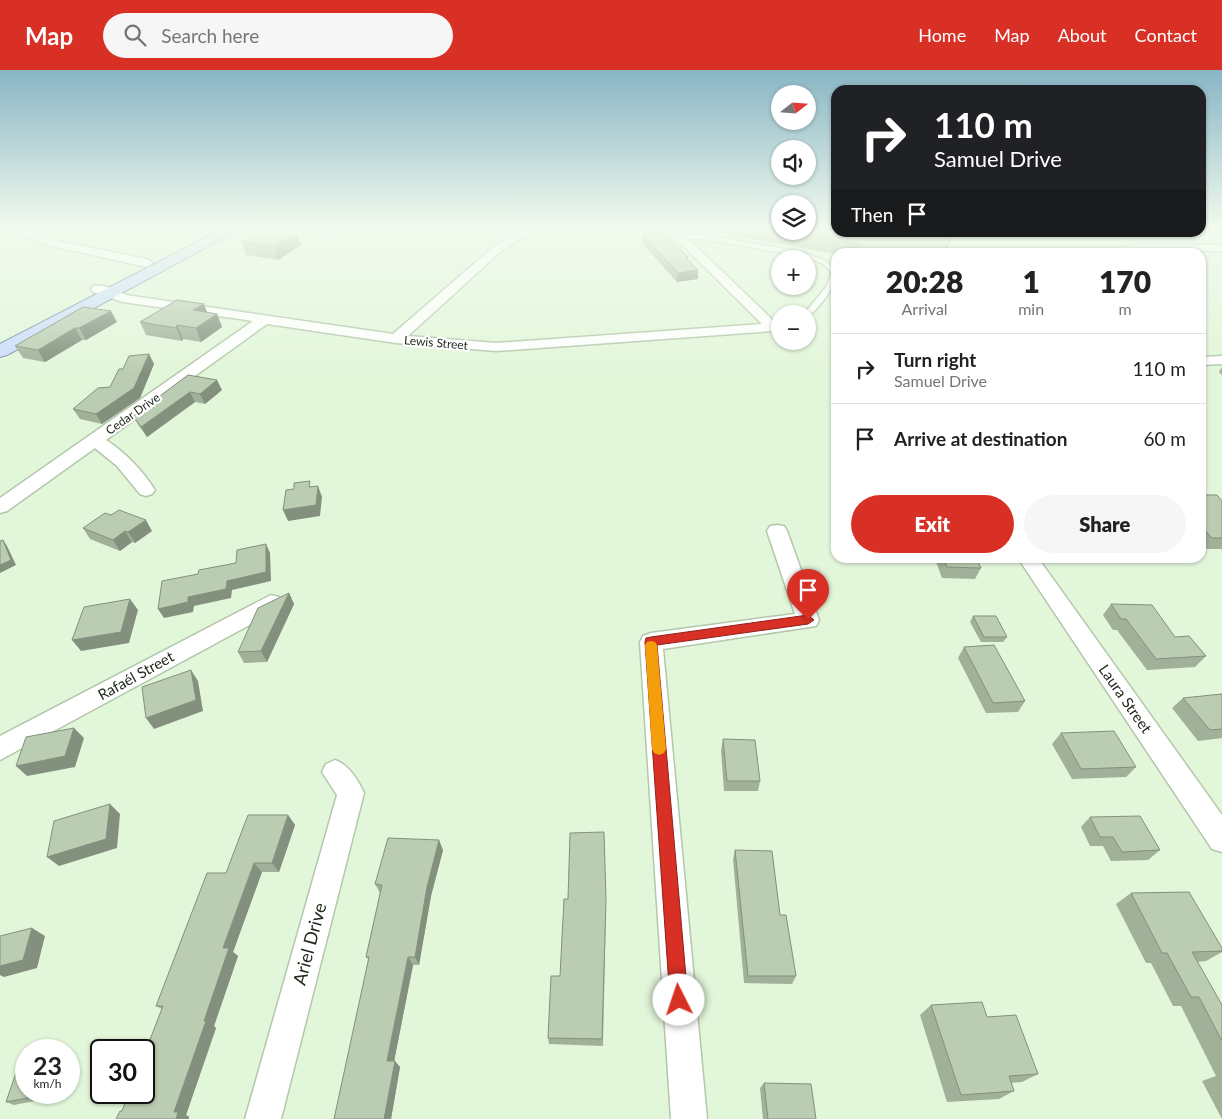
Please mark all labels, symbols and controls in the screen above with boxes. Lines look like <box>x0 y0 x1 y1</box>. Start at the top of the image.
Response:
search box <box>103 13 453 58</box>
text: Map <box>25 21 73 50</box>
icon: search <box>121 21 149 49</box>
text: Search here <box>161 24 259 47</box>
text: Home <box>918 24 966 46</box>
text: Map <box>994 24 1030 46</box>
text: About <box>1058 24 1107 46</box>
text: Contact <box>1135 24 1197 46</box>
north arrow <box>771 85 816 130</box>
map controls <box>771 85 816 350</box>
text: 110 m <box>934 103 1033 145</box>
icon: right <box>851 105 916 170</box>
button: sound <box>771 140 816 185</box>
text: Samuel Drive <box>934 145 1062 172</box>
button: layers <box>771 195 816 240</box>
icon: arrive <box>903 200 931 228</box>
text: Then <box>851 203 893 226</box>
button: + <box>771 250 816 295</box>
text: 20:28 <box>886 263 963 299</box>
text: 1 <box>1022 263 1040 299</box>
text: 170 <box>1099 263 1151 299</box>
text: Arrival <box>902 299 948 318</box>
text: min <box>1018 299 1044 318</box>
text: m <box>1118 299 1132 318</box>
button: − <box>771 305 816 350</box>
street label: Lewis Street <box>403 332 469 353</box>
text: Turn right <box>894 348 976 371</box>
icon: right <box>851 355 879 383</box>
text: 110 m <box>1132 357 1186 380</box>
text: Samuel Drive <box>894 371 987 390</box>
street label: Cedar Drive <box>103 389 163 438</box>
icon: arrive <box>851 425 879 453</box>
text: Arrive at destination <box>894 427 1067 450</box>
text: 60 m <box>1143 427 1186 450</box>
button: Exit <box>851 495 1014 553</box>
button: Share <box>1024 495 1186 553</box>
pin <box>787 569 829 620</box>
icon: arrive <box>794 576 822 604</box>
street label: Rafaél Street <box>94 647 177 703</box>
street label: Laura Street <box>1096 661 1156 737</box>
street label: Ariel Drive <box>288 900 331 987</box>
position arrow <box>652 973 704 1025</box>
speed limit sign: 30 <box>90 1039 155 1104</box>
text: 23 <box>33 1050 62 1080</box>
text: km/h <box>33 1076 62 1091</box>

